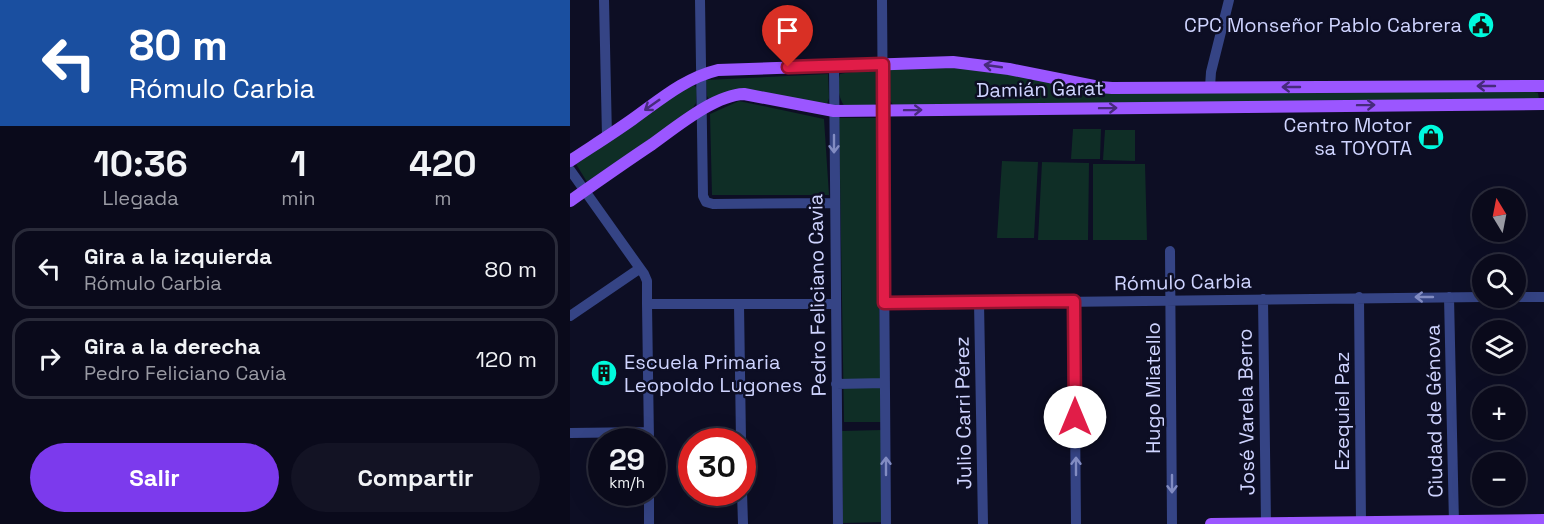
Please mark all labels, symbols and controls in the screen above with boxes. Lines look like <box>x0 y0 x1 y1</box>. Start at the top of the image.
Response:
pin <box>762 5 813 67</box>
public building icon: CPC Monseñor Pablo Cabrera <box>1466 10 1496 40</box>
place label: CPC Monseñor Pablo Cabrera <box>1184 12 1462 38</box>
icon: arrive <box>771 14 804 47</box>
text: 80 m <box>129 19 228 72</box>
icon: left <box>30 24 108 102</box>
one-way arrow <box>983 61 1003 72</box>
text: Rómulo Carbia <box>129 71 315 106</box>
street label: Damián Garat <box>976 75 1104 103</box>
one-way arrow <box>1476 80 1496 92</box>
one-way arrow <box>1281 81 1301 93</box>
one-way arrow <box>645 99 661 111</box>
one-way arrow <box>1356 99 1376 111</box>
one-way arrow <box>1098 102 1118 114</box>
one-way arrow <box>903 104 923 116</box>
place label: Centro Motor sa TOYOTA <box>1283 112 1412 161</box>
shop icon: Centro Motor sa TOYOTA <box>1416 122 1446 152</box>
one-way arrow <box>828 134 840 154</box>
text: 10:36 <box>93 141 188 187</box>
text: 1 <box>290 141 307 187</box>
text: 420 <box>409 141 477 187</box>
text: Llegada <box>103 185 179 211</box>
text: min <box>281 185 316 211</box>
text: m <box>434 185 451 211</box>
north arrow <box>1472 188 1526 242</box>
map controls <box>1472 188 1526 506</box>
street label: Pedro Feliciano Cavia <box>802 194 832 396</box>
text: Gira a la izquierda <box>84 242 272 270</box>
icon: left <box>33 252 66 285</box>
button: search <box>1472 254 1526 308</box>
text: 80 m <box>485 255 537 283</box>
street label: Rómulo Carbia <box>1114 268 1252 296</box>
text: Rómulo Carbia <box>84 270 222 296</box>
one-way arrow <box>1414 291 1434 303</box>
button: layers <box>1472 320 1526 374</box>
street label: Hugo Miatello <box>1140 322 1166 454</box>
street label: Ciudad de Génova <box>1419 324 1449 498</box>
street label: José Varela Berro <box>1232 328 1260 496</box>
text: Gira a la derecha <box>84 332 261 360</box>
street label: Julio Carri Pérez <box>949 336 977 490</box>
icon: right <box>33 342 66 375</box>
text: 120 m <box>476 345 537 373</box>
place label: Escuela Primaria Leopoldo Lugones <box>624 349 802 398</box>
street label: Ezequiel Paz <box>1329 352 1355 470</box>
building icon: Escuela Primaria Leopoldo Lugones <box>589 358 619 388</box>
text: Pedro Feliciano Cavia <box>84 360 287 386</box>
position arrow <box>1043 385 1107 449</box>
button: + <box>1472 386 1526 440</box>
speed limit sign: 30 <box>678 428 756 506</box>
text: 29 <box>609 440 645 479</box>
button: Salir <box>30 443 279 512</box>
button: Compartir <box>291 443 540 512</box>
button: − <box>1472 452 1526 506</box>
one-way arrow <box>880 456 892 476</box>
one-way arrow <box>1070 456 1082 476</box>
text: km/h <box>609 473 645 492</box>
one-way arrow <box>1166 474 1178 494</box>

